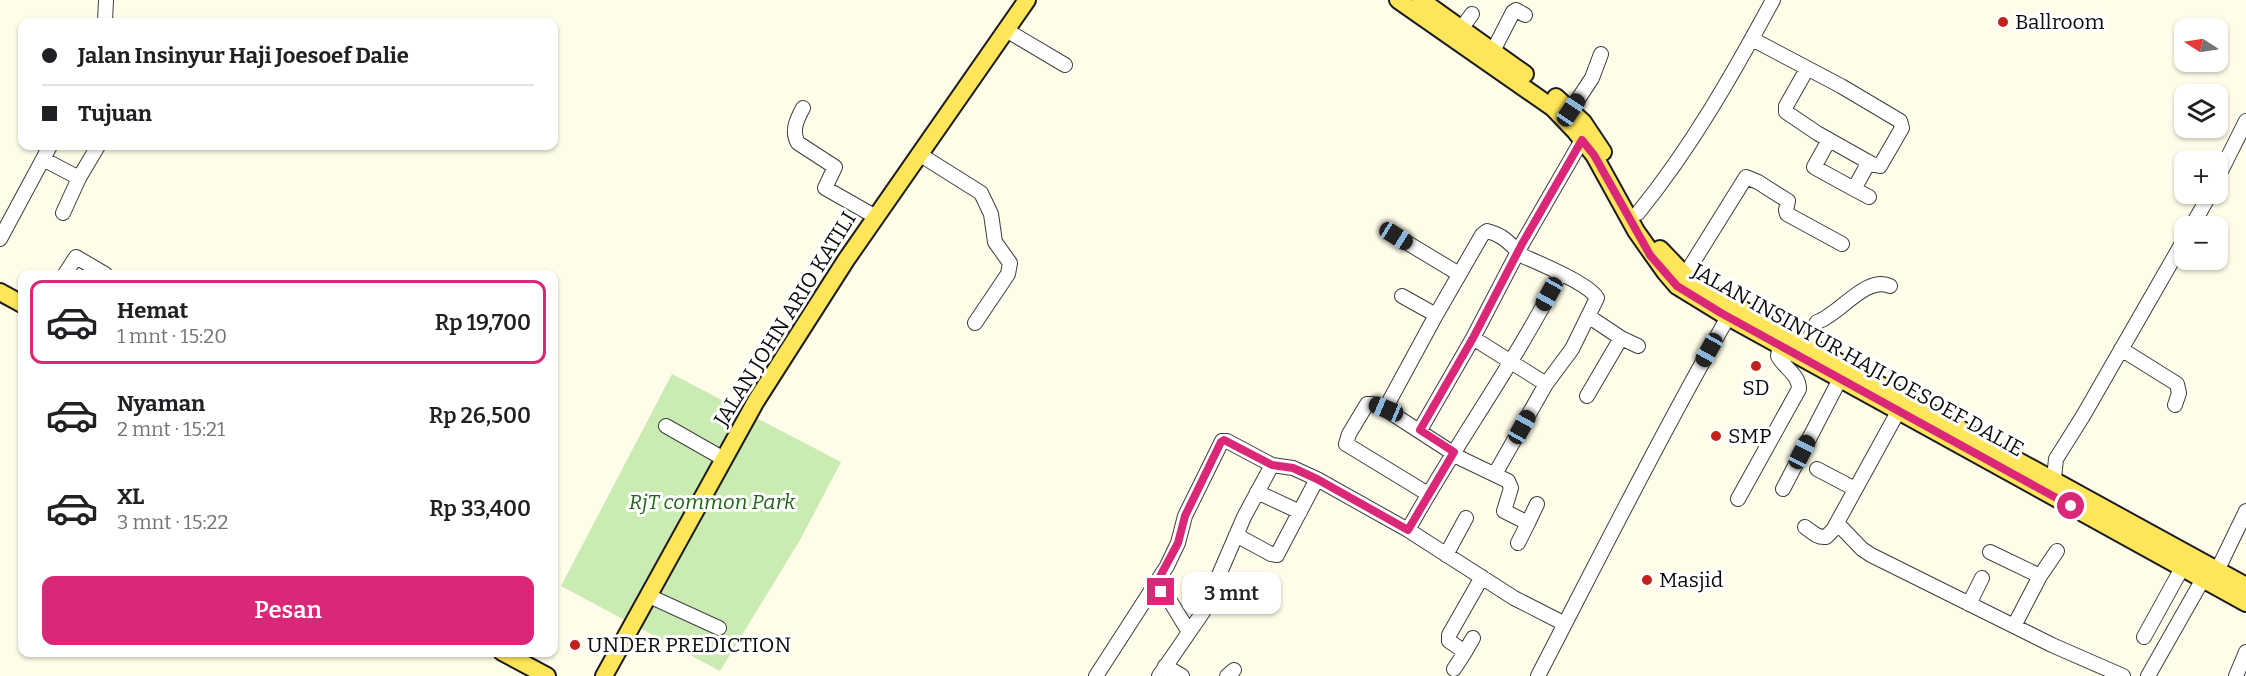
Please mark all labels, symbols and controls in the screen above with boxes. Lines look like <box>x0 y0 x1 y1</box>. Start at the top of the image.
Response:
place label: Ballroom <box>2015 9 2105 35</box>
marker: Ballroom <box>1996 15 2010 29</box>
north arrow <box>2174 18 2228 72</box>
map controls <box>2174 18 2228 270</box>
text: Jalan Insinyur Haji Joesoef Dalie <box>78 42 409 69</box>
button: layers <box>2174 84 2228 138</box>
car <box>1553 90 1589 130</box>
text: Tujuan <box>78 100 152 127</box>
button: + <box>2174 150 2228 204</box>
street label: JALAN JOHN ARIO KATILI <box>708 207 862 432</box>
button: − <box>2174 216 2228 270</box>
car <box>1376 219 1416 253</box>
street label: JALAN INSINYUR HAJI JOESOEF DALIE <box>1687 257 2028 462</box>
car <box>1532 274 1566 314</box>
icon: car <box>45 295 99 349</box>
text: Hemat <box>117 297 188 324</box>
text: Rp 19,700 <box>435 309 531 336</box>
text: 1 mnt · 15:20 <box>117 324 227 348</box>
car <box>1692 330 1726 370</box>
marker: SD <box>1749 359 1763 373</box>
place label: SD <box>1742 375 1770 401</box>
icon: car <box>45 388 99 442</box>
text: Nyaman <box>117 390 205 417</box>
car <box>1366 394 1406 424</box>
text: Rp 26,500 <box>429 402 531 429</box>
car <box>1505 407 1539 447</box>
text: 2 mnt · 15:21 <box>117 417 225 441</box>
place label: SMP <box>1728 423 1772 449</box>
marker: SMP <box>1709 429 1723 443</box>
car <box>1786 432 1818 472</box>
icon: car <box>45 481 99 535</box>
text: XL <box>117 483 144 510</box>
park label: RjT common Park <box>629 489 796 515</box>
route start <box>2057 492 2084 519</box>
text: Rp 33,400 <box>429 495 531 522</box>
text: 3 mnt · 15:22 <box>117 510 228 534</box>
place label: Masjid <box>1659 567 1723 593</box>
callout: 3 mnt <box>1182 571 1281 613</box>
marker: Masjid <box>1640 573 1654 587</box>
button: Pesan <box>42 576 534 645</box>
route end <box>1147 578 1174 605</box>
text: 3 mnt <box>1204 581 1259 605</box>
place label: UNDER PREDICTION <box>587 632 791 658</box>
marker: UNDER PREDICTION <box>568 638 582 652</box>

